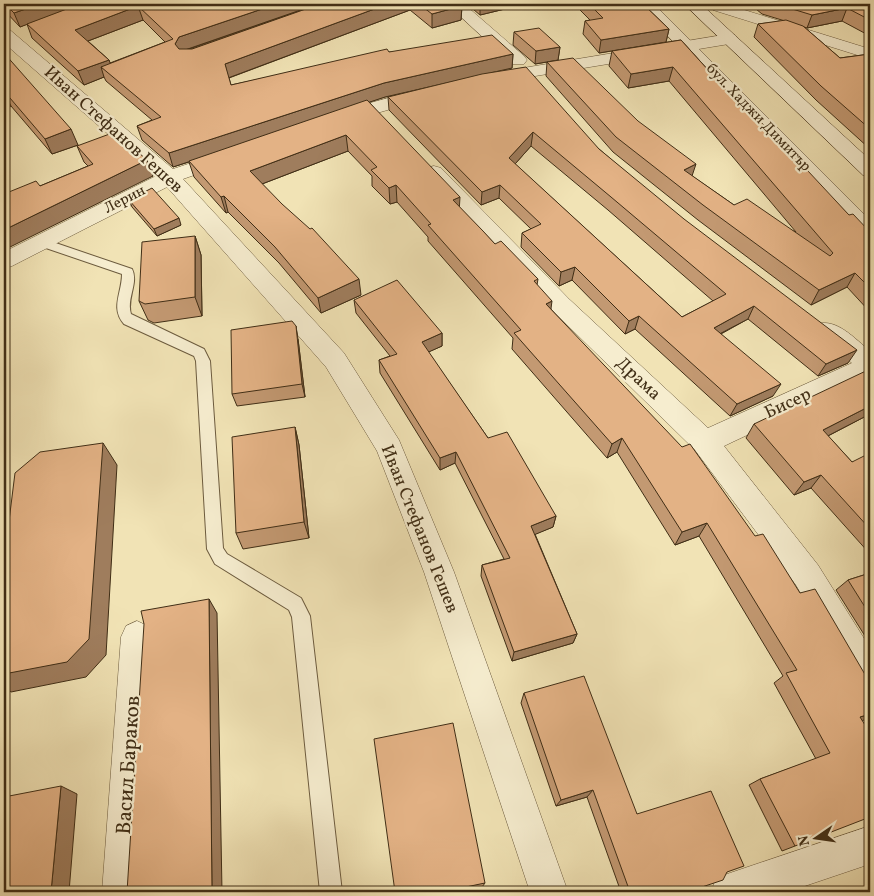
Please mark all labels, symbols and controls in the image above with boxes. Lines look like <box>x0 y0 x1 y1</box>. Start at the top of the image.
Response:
street label: бул. Хаджи Димитър <box>701 59 815 177</box>
street label: Иван Стефанов Гешев <box>38 61 188 199</box>
street label: Лерин <box>101 181 149 219</box>
street label: Драма <box>610 352 666 406</box>
street label: Бисер <box>761 382 815 426</box>
street label: Иван Стефанов Гешев <box>374 441 464 617</box>
street label: Васил Бараков <box>110 694 148 836</box>
north arrow <box>792 814 842 864</box>
text: N <box>794 833 815 848</box>

